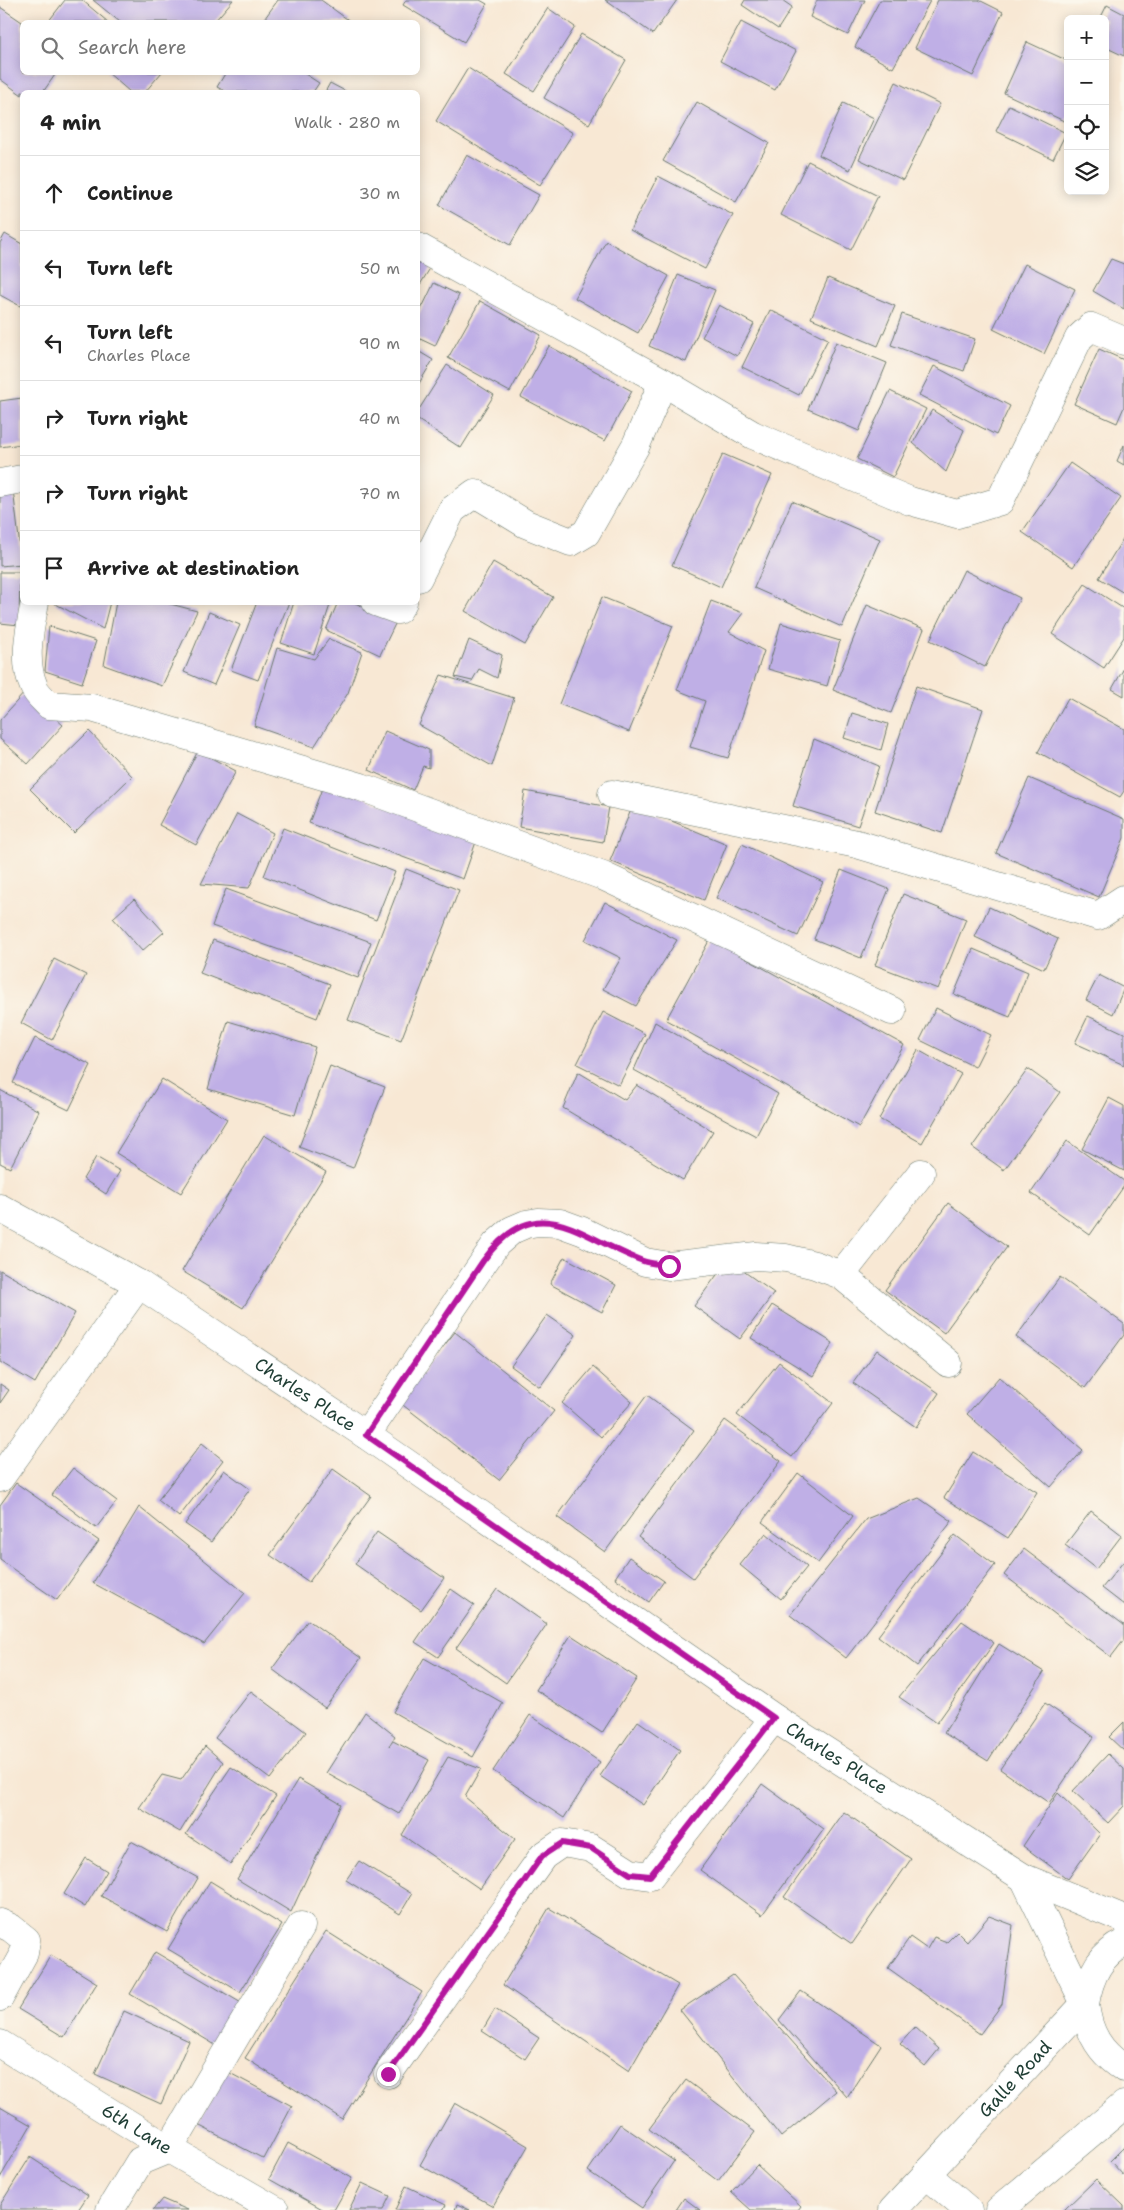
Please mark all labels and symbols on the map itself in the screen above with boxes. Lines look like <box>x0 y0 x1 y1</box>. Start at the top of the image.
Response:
route start <box>658 1255 681 1278</box>
street label: Charles Place <box>250 1352 361 1437</box>
street label: Charles Place <box>781 1716 892 1800</box>
street label: Galle Road <box>973 2035 1057 2123</box>
route end <box>377 2063 400 2086</box>
street label: 6th Lane <box>97 2098 177 2160</box>

